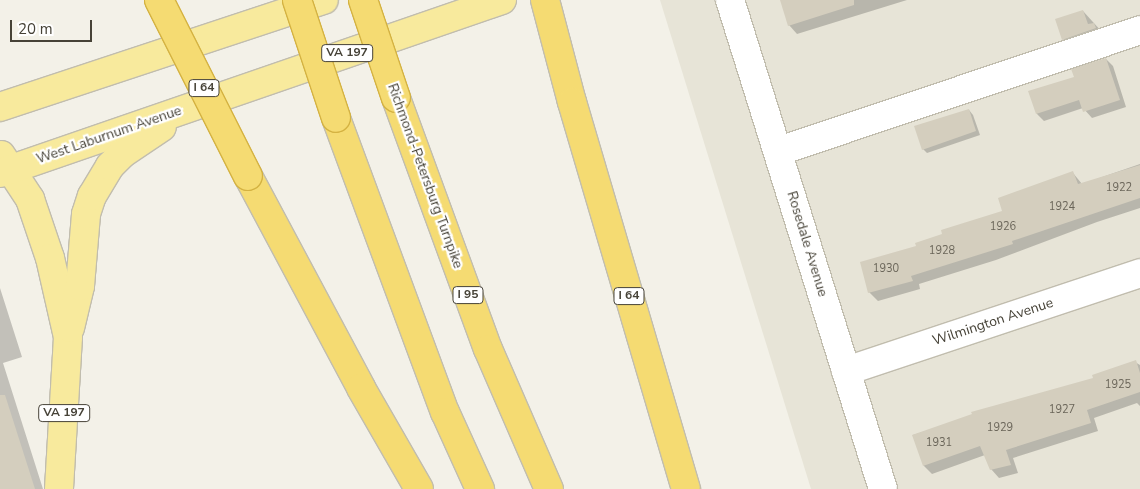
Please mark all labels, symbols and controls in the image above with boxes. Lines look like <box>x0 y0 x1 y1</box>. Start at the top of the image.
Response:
scale bar <box>12 10 95 42</box>
text: 20 m <box>18 19 53 39</box>
road number: VA 197 <box>321 44 373 62</box>
road number: I 64 <box>188 78 220 98</box>
street label: Richmond-Petersburg Turnpike <box>384 81 466 271</box>
street label: West Laburnum Avenue <box>34 102 184 168</box>
house number: 1922 <box>1106 181 1132 195</box>
street label: Rosedale Avenue <box>783 189 831 299</box>
house number: 1924 <box>1049 200 1075 214</box>
house number: 1926 <box>990 220 1016 234</box>
house number: 1928 <box>929 244 955 258</box>
house number: 1930 <box>873 262 899 276</box>
road number: I 95 <box>452 286 484 304</box>
road number: I 64 <box>613 286 645 306</box>
street label: Wilmington Avenue <box>930 295 1056 349</box>
house number: 1925 <box>1105 378 1131 392</box>
road number: VA 197 <box>38 403 90 422</box>
house number: 1927 <box>1049 403 1075 417</box>
house number: 1929 <box>987 421 1013 435</box>
house number: 1931 <box>926 436 952 450</box>

